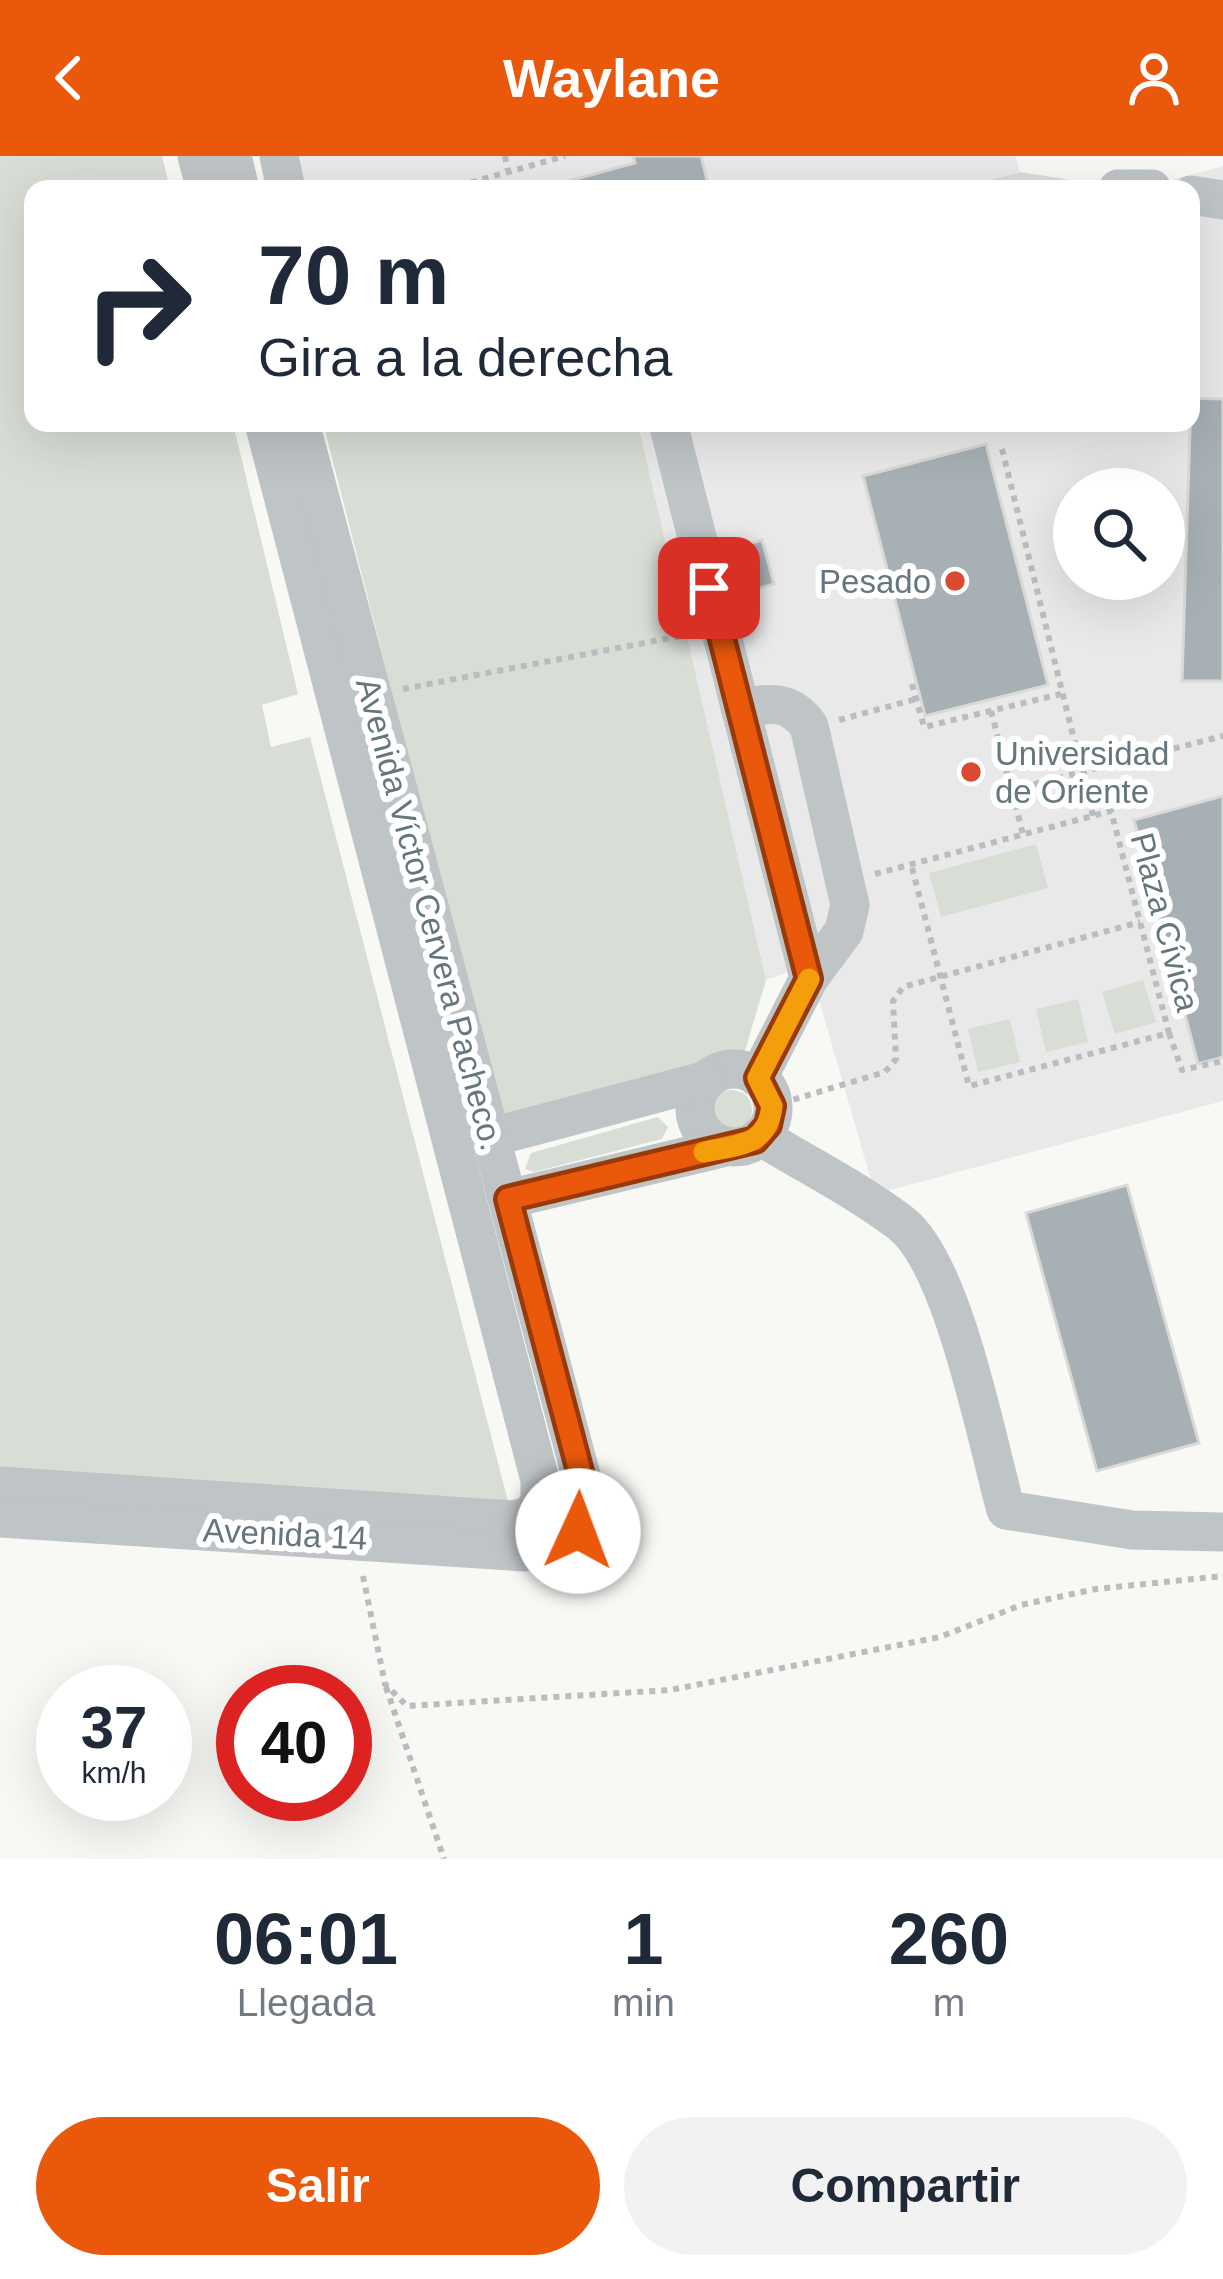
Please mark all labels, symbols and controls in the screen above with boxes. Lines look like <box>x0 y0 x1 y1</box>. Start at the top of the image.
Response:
icon: back <box>36 45 102 111</box>
icon: person <box>1121 45 1187 111</box>
text: Waylane <box>503 48 720 108</box>
icon: right <box>60 228 216 384</box>
text: 70 m <box>258 228 449 322</box>
text: Gira a la derecha <box>258 327 672 387</box>
map controls <box>1053 468 1185 600</box>
button: search <box>1053 468 1185 600</box>
pin <box>658 537 760 639</box>
icon: arrive <box>676 555 742 621</box>
place label: Pesado <box>819 563 931 600</box>
marker: Pesado <box>942 568 968 594</box>
street label: Avenida Víctor Cervera Pacheco. <box>349 674 511 1154</box>
place label: Universidad de Oriente <box>995 735 1169 810</box>
marker: Universidad de Oriente <box>958 759 984 785</box>
street label: Plaza Cívica <box>1123 829 1207 1016</box>
position arrow <box>515 1468 641 1594</box>
street label: Avenida 14 <box>202 1511 368 1557</box>
speed limit sign: 40 <box>216 1665 372 1821</box>
text: 37 <box>81 1694 147 1761</box>
text: km/h <box>81 1756 147 1789</box>
text: 06:01 <box>214 1899 398 1979</box>
text: 1 <box>623 1899 664 1979</box>
text: 260 <box>889 1899 1009 1979</box>
text: Llegada <box>237 1981 375 2024</box>
text: min <box>612 1981 675 2024</box>
text: m <box>933 1981 965 2024</box>
button: Salir <box>36 2117 600 2255</box>
button: Compartir <box>624 2117 1187 2255</box>

